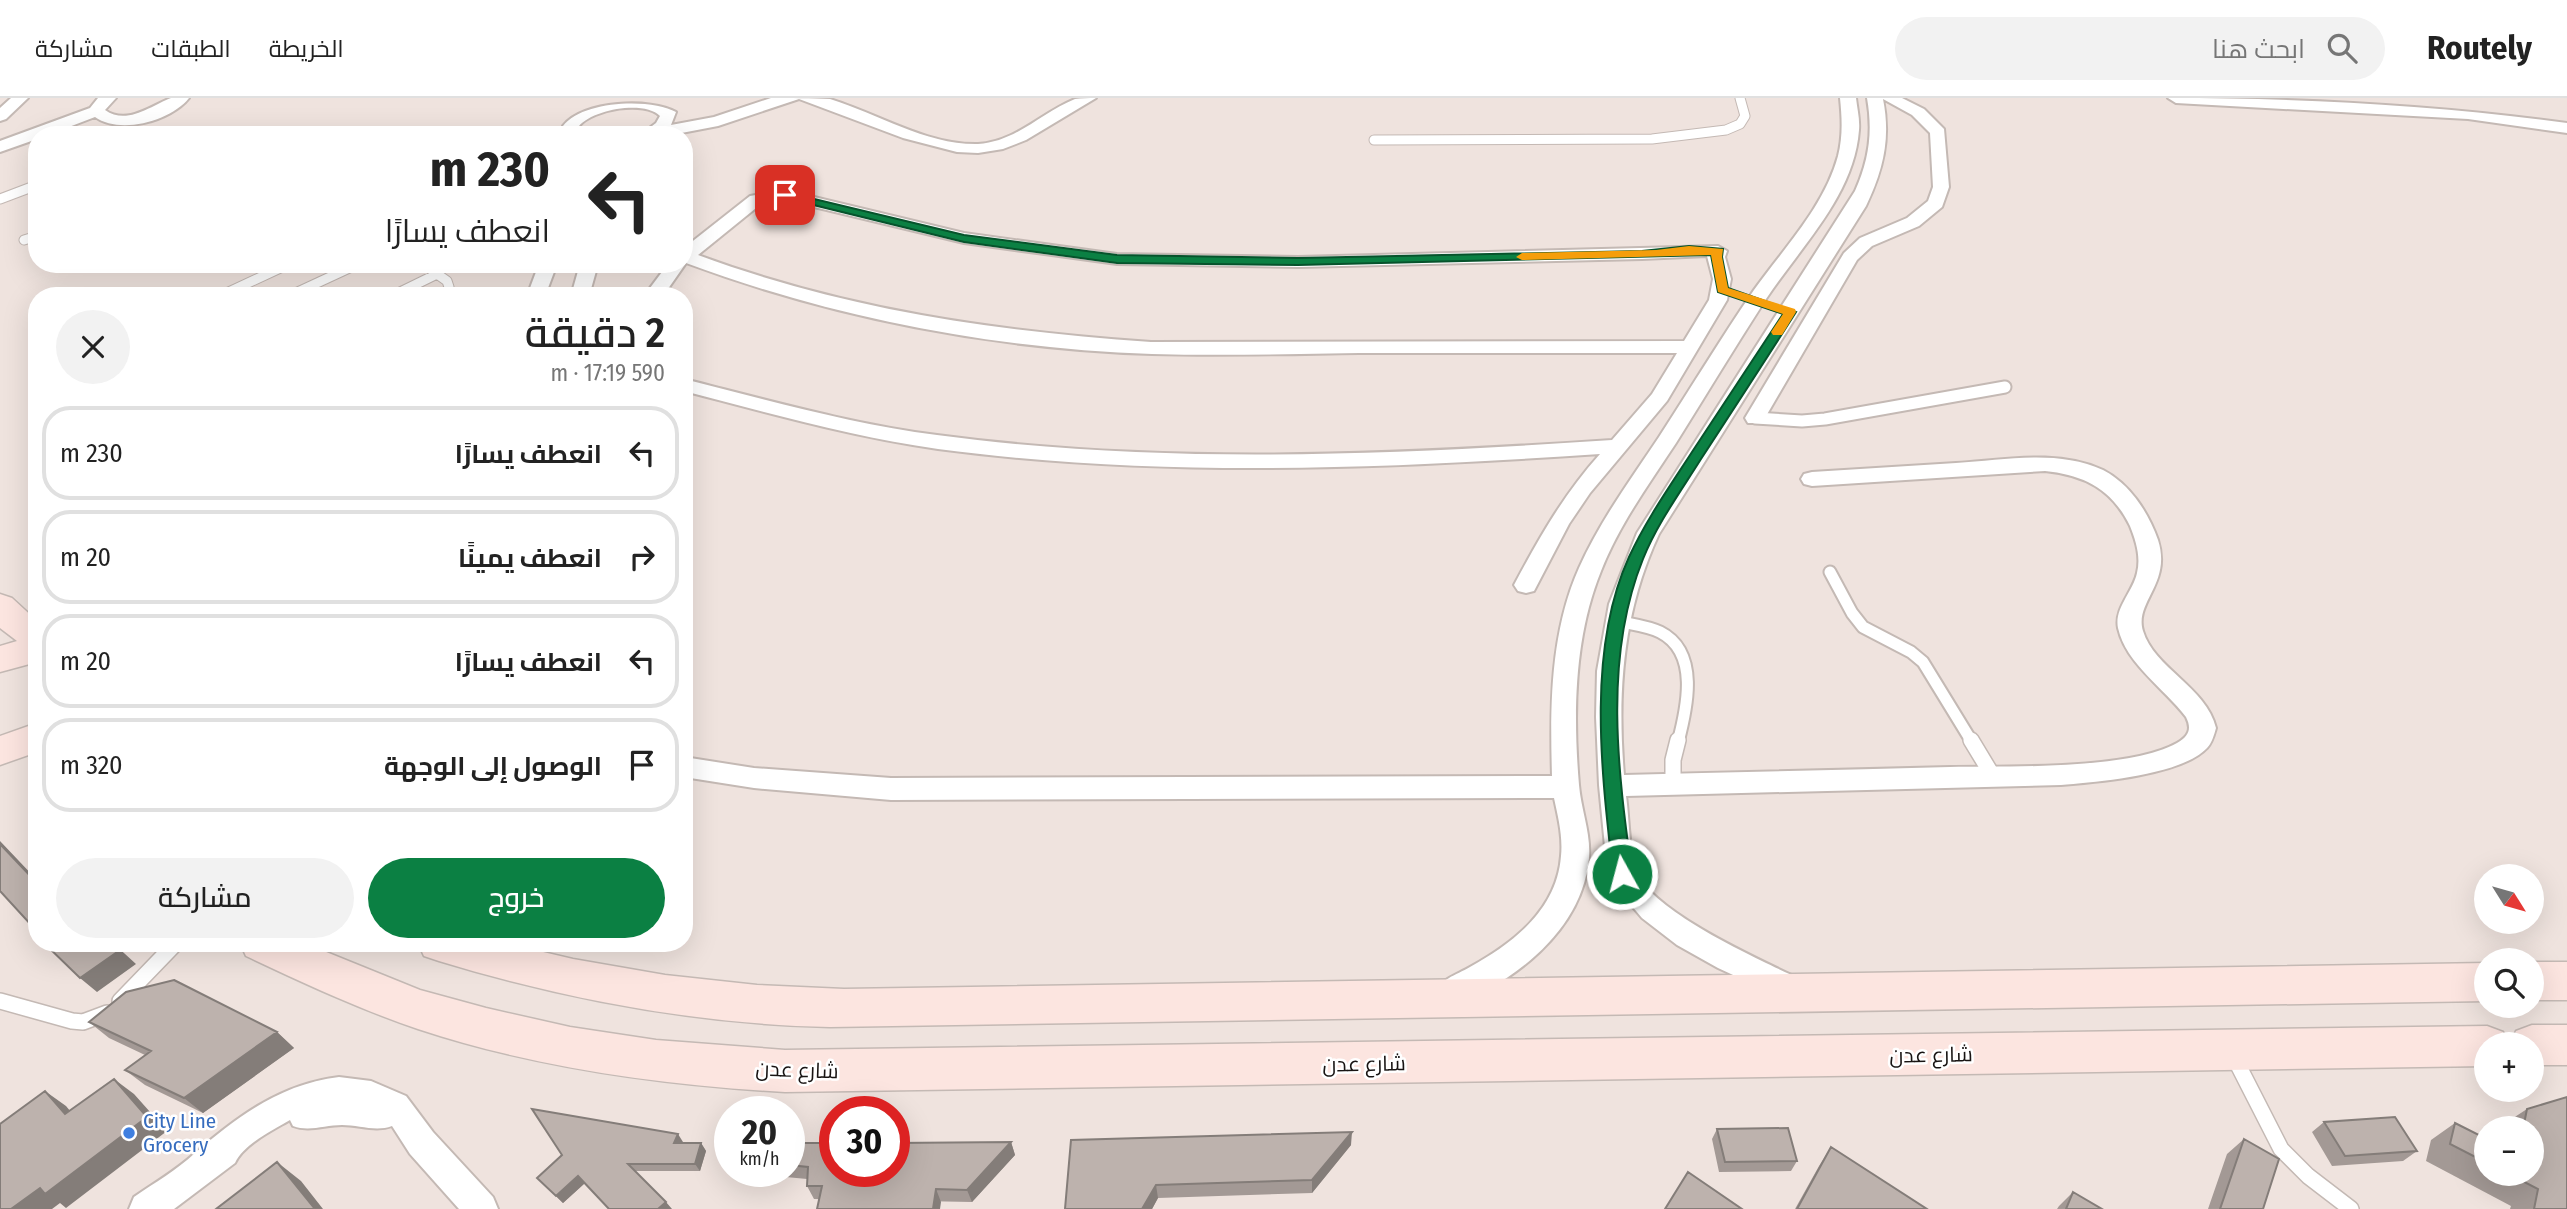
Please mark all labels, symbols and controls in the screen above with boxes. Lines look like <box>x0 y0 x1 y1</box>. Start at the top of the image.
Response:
search box <box>1895 17 2385 80</box>
text: Routely <box>2427 28 2532 68</box>
icon: search <box>2323 29 2361 67</box>
text: ابحث هنا <box>2212 34 2305 65</box>
text: مشاركة <box>35 35 113 63</box>
text: الطبقات <box>151 35 231 63</box>
text: الخريطة <box>269 35 344 63</box>
text: 230 m <box>430 140 550 199</box>
icon: left <box>574 154 665 245</box>
pin <box>755 165 815 225</box>
icon: arrive <box>766 176 804 214</box>
text: انعطف يسارًا <box>385 212 550 250</box>
text: 2 دقيقة <box>525 308 665 358</box>
button: close <box>56 310 130 384</box>
text: 590 m · 17:19 <box>550 359 665 387</box>
icon: left <box>623 434 661 472</box>
text: 230 m <box>60 438 123 469</box>
text: انعطف يسارًا <box>455 439 602 470</box>
icon: right <box>623 538 661 576</box>
text: 20 m <box>60 542 111 573</box>
text: انعطف يمينًا <box>458 543 602 574</box>
icon: left <box>623 642 661 680</box>
text: 20 m <box>60 646 111 677</box>
text: انعطف يسارًا <box>455 647 602 678</box>
icon: arrive <box>623 746 661 784</box>
text: 320 m <box>60 750 123 781</box>
text: الوصول إلى الوجهة <box>384 751 602 782</box>
position arrow <box>1585 837 1659 911</box>
button: مشاركة <box>56 858 354 938</box>
button: خروج <box>368 858 665 938</box>
north arrow <box>2474 864 2544 934</box>
map controls <box>2474 864 2544 1186</box>
button: search <box>2474 948 2544 1018</box>
button: + <box>2474 1032 2544 1102</box>
street label: شارع عدن <box>1889 1041 1973 1070</box>
street label: شارع عدن <box>1322 1050 1406 1079</box>
street label: شارع عدن <box>755 1056 839 1085</box>
speed limit sign: 30 <box>819 1096 910 1187</box>
place label: City Line Grocery <box>143 1108 216 1158</box>
text: 20 <box>742 1111 777 1153</box>
button: − <box>2474 1116 2544 1186</box>
marker: City Line Grocery <box>121 1125 137 1141</box>
text: km/h <box>739 1148 780 1170</box>

